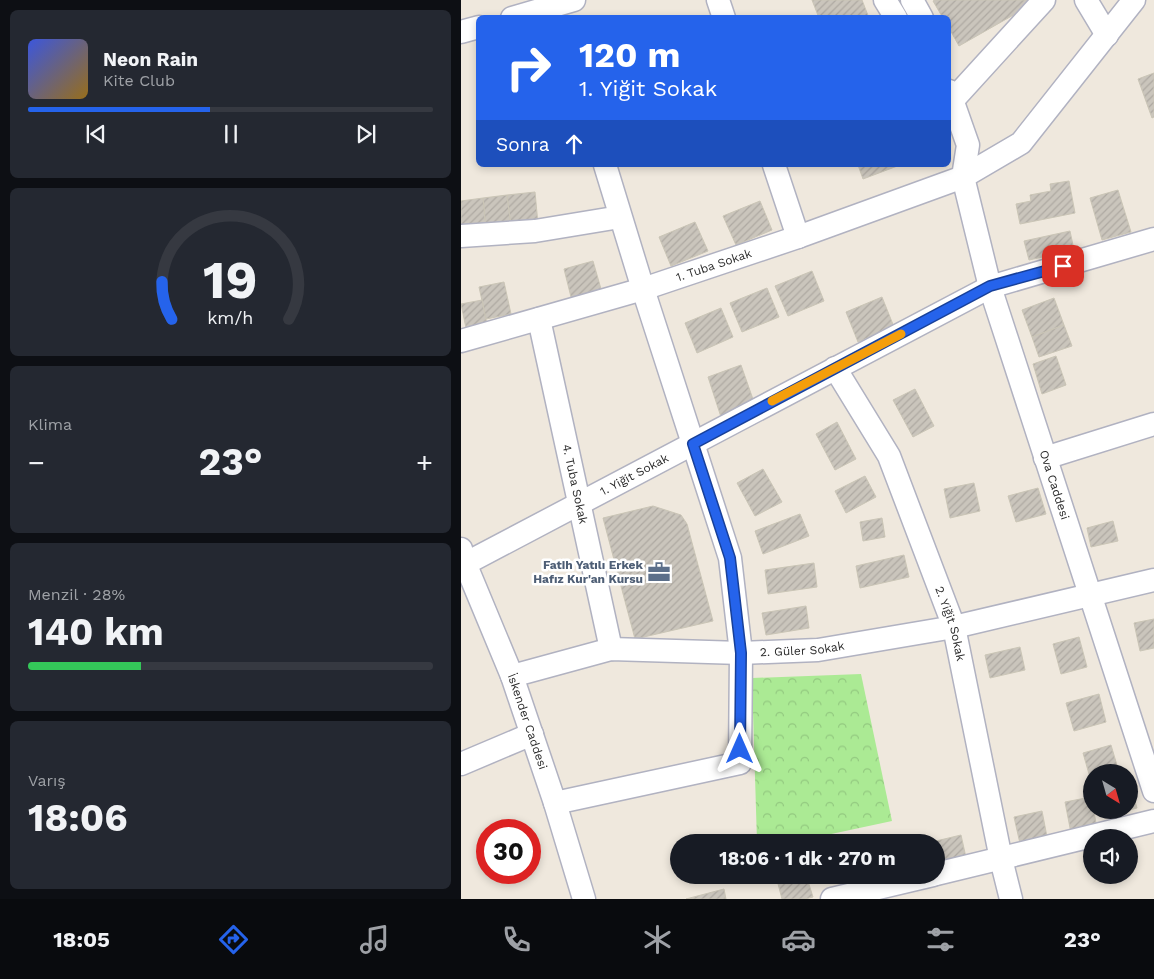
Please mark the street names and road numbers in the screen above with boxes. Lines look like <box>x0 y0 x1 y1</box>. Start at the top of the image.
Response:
street label: 1. Tuba Sokak <box>674 246 754 284</box>
street label: 4. Tuba Sokak <box>560 443 591 526</box>
street label: Ova Caddesi <box>1037 448 1072 521</box>
street label: 1. Yiğit Sokak <box>598 451 671 498</box>
street label: 2. Yiğit Sokak <box>932 584 968 663</box>
street label: 2. Güler Sokak <box>760 639 846 659</box>
street label: İskender Caddesi <box>505 671 550 771</box>

